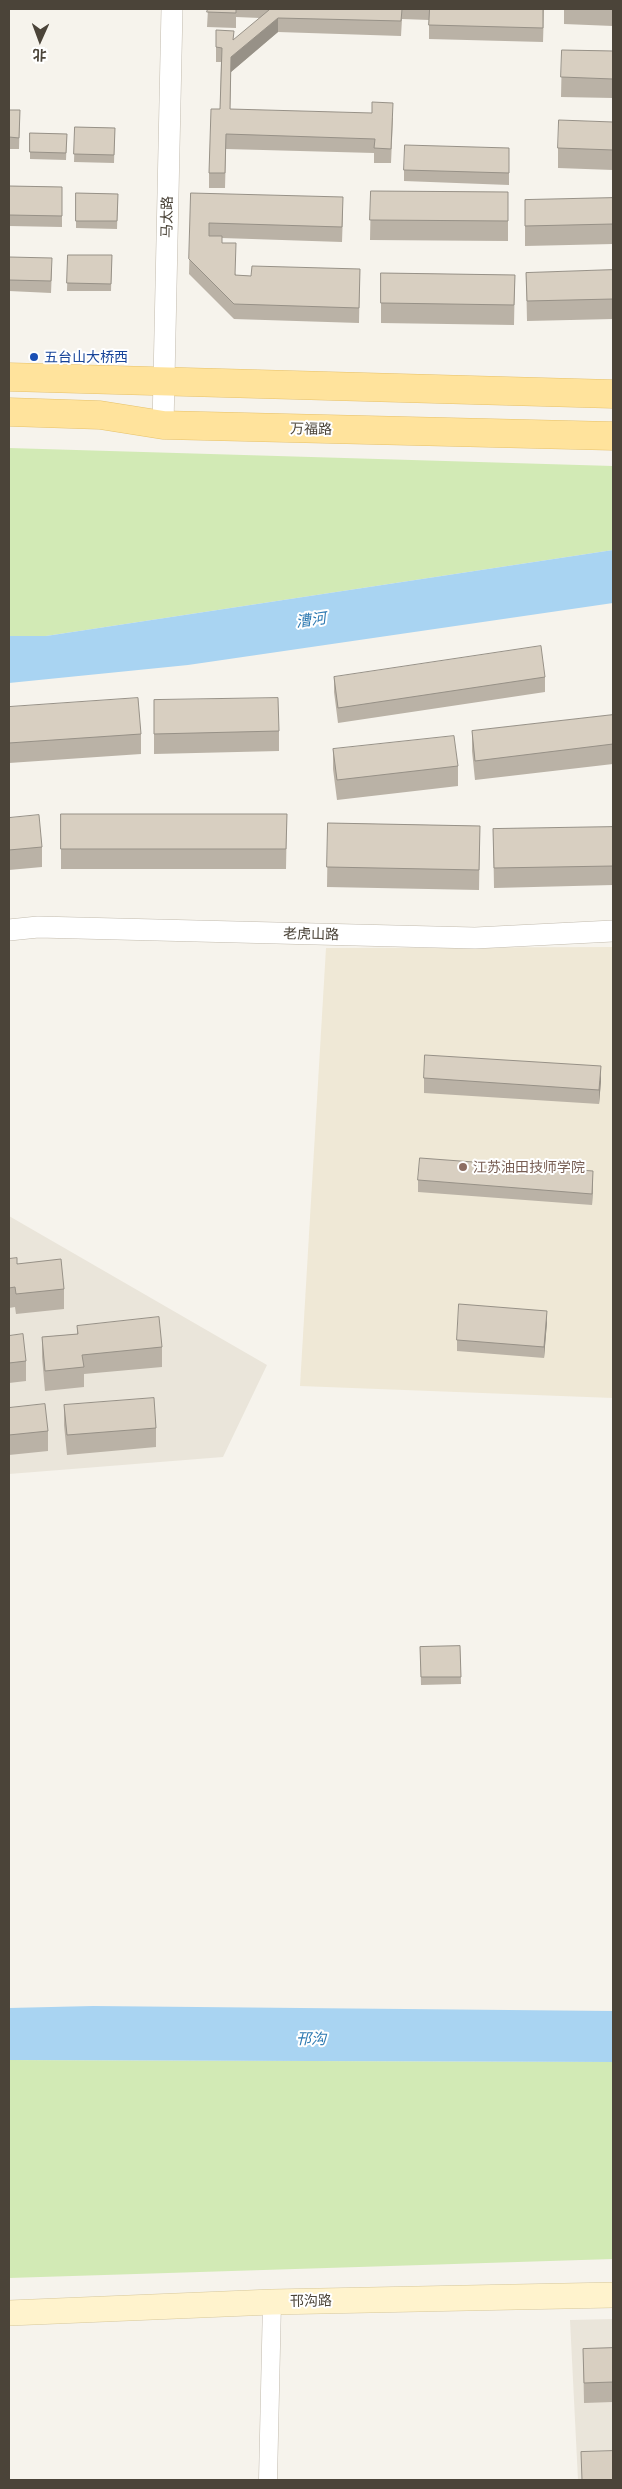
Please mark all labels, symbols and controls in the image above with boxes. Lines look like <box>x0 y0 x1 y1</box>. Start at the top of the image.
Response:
north arrow <box>15 15 65 65</box>
text: 北 <box>32 47 47 64</box>
street label: 马太路 <box>158 196 176 238</box>
place label: 五台山大桥西 <box>44 349 128 365</box>
marker: 五台山大桥西 <box>28 351 40 363</box>
street label: 万福路 <box>290 420 332 438</box>
water label: 漕河 <box>295 609 327 631</box>
street label: 老虎山路 <box>283 925 339 943</box>
place label: 江苏油田技师学院 <box>473 1159 585 1175</box>
marker: 江苏油田技师学院 <box>457 1161 469 1173</box>
water label: 邗沟 <box>296 2030 326 2048</box>
street label: 邗沟路 <box>290 2292 332 2310</box>

